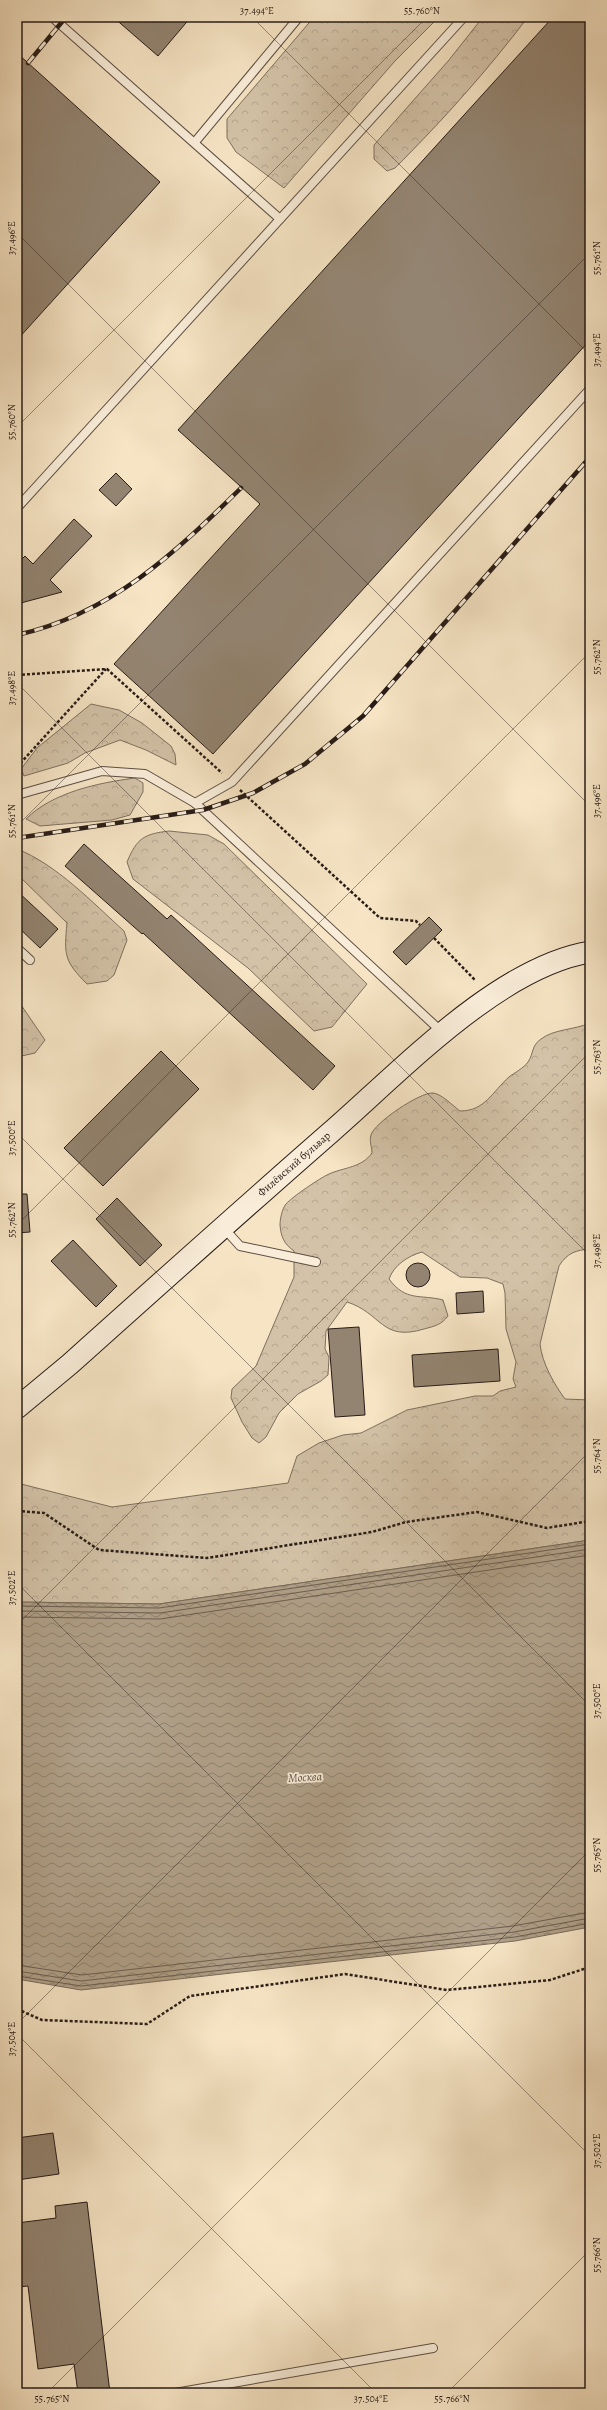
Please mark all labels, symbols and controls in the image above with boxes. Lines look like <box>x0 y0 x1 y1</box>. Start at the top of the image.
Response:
text: 37.494°E <box>240 4 274 17</box>
text: 55.760°N <box>404 4 440 17</box>
text: 37.496°E <box>5 221 18 255</box>
text: 55.761°N <box>590 241 603 275</box>
text: 37.494°E <box>590 333 603 367</box>
text: 55.760°N <box>5 404 18 440</box>
text: 55.762°N <box>590 639 603 675</box>
text: 37.498°E <box>5 671 18 705</box>
text: 37.496°E <box>590 784 603 818</box>
text: 55.761°N <box>5 804 18 838</box>
text: 55.763°N <box>590 1040 603 1074</box>
text: 37.500°E <box>5 1120 18 1156</box>
street label: Филёвский бульвар <box>254 1128 334 1200</box>
text: 55.762°N <box>5 1202 18 1238</box>
text: 37.498°E <box>590 1234 603 1268</box>
text: 55.764°N <box>590 1438 603 1474</box>
text: 37.502°E <box>5 1571 18 1605</box>
text: 37.500°E <box>590 1683 603 1719</box>
water label: Москва <box>288 1768 323 1786</box>
text: 55.765°N <box>590 1838 603 1872</box>
text: 37.504°E <box>5 2022 18 2056</box>
text: 37.502°E <box>590 2134 603 2168</box>
text: 55.766°N <box>590 2237 603 2273</box>
text: 55.765°N <box>35 2392 69 2405</box>
text: 37.504°E <box>354 2392 388 2405</box>
text: 55.766°N <box>434 2392 470 2405</box>

